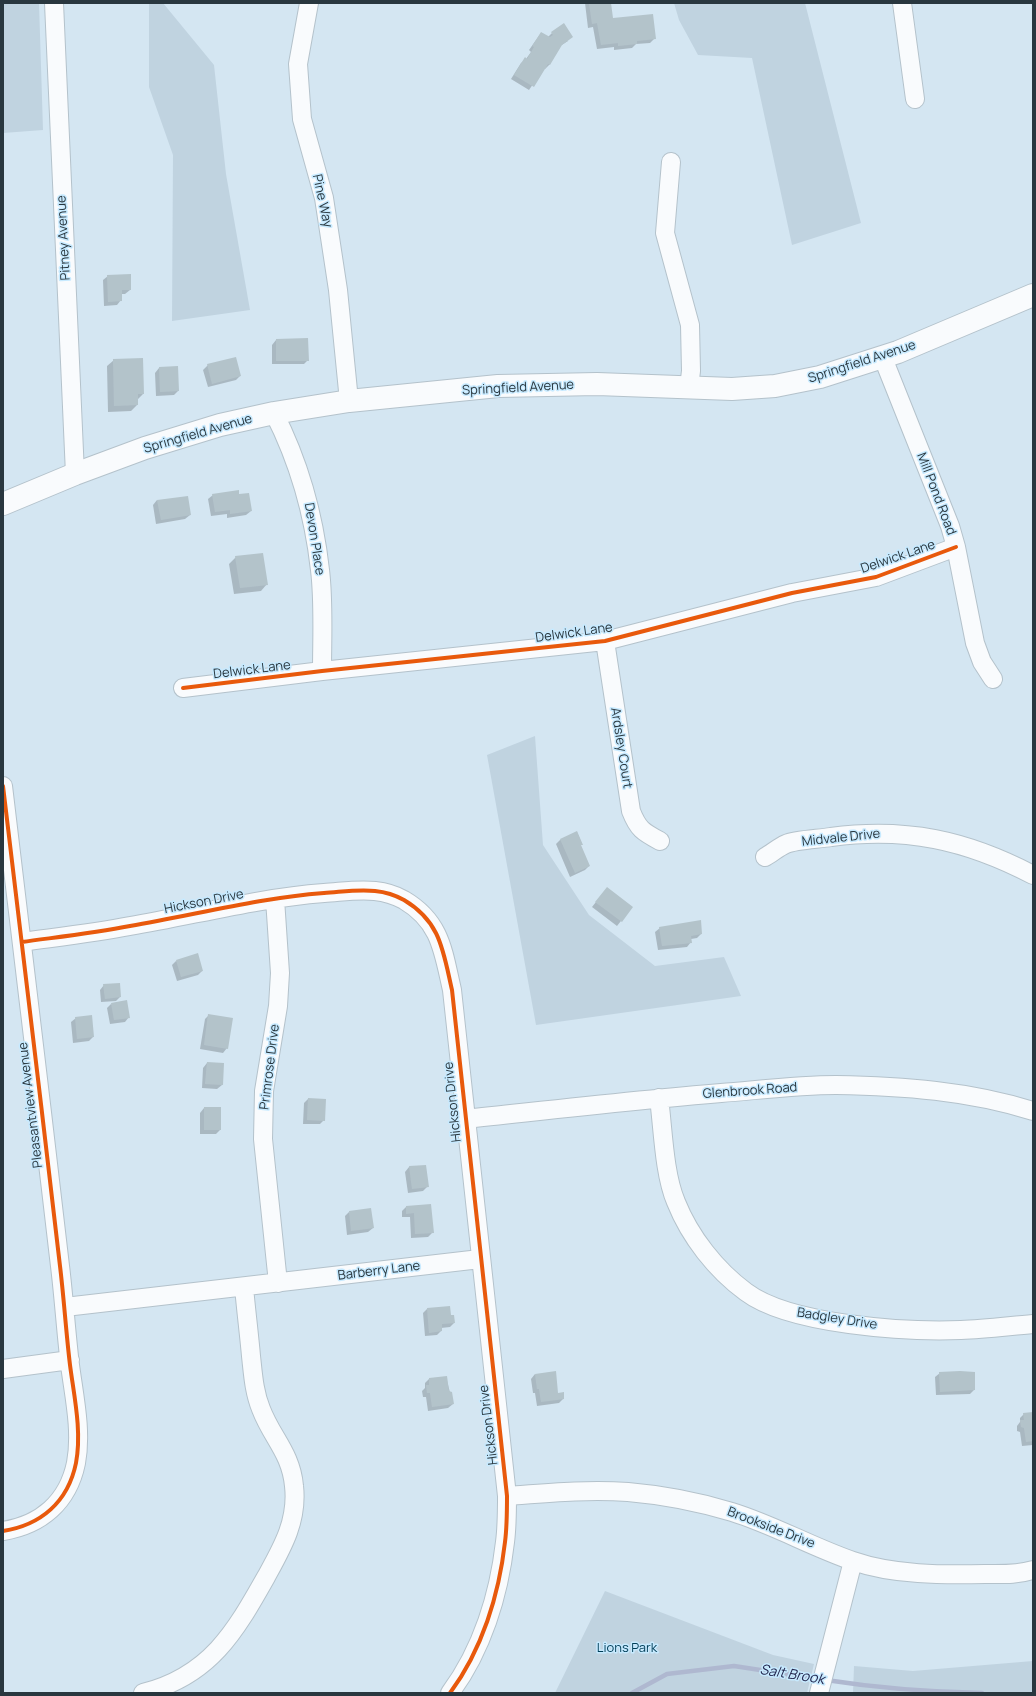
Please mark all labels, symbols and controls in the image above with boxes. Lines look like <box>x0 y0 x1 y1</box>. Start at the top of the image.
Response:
street label: Pine Way <box>309 173 335 229</box>
street label: Pitney Avenue <box>54 195 74 281</box>
street label: Springfield Avenue <box>806 337 918 387</box>
street label: Springfield Avenue <box>462 377 574 399</box>
street label: Springfield Avenue <box>142 411 254 457</box>
street label: Mill Pond Road <box>913 451 959 537</box>
street label: Devon Place <box>301 502 327 576</box>
street label: Delwick Lane <box>859 537 937 577</box>
street label: Delwick Lane <box>534 620 614 646</box>
street label: Delwick Lane <box>212 658 292 682</box>
street label: Ardsley Court <box>607 706 635 790</box>
street label: Midvale Drive <box>801 826 881 850</box>
street label: Hickson Drive <box>163 887 245 917</box>
street label: Primrose Drive <box>257 1023 283 1111</box>
street label: Pleasantview Avenue <box>16 1041 46 1169</box>
street label: Hickson Drive <box>441 1061 465 1143</box>
street label: Glenbrook Road <box>702 1080 798 1102</box>
street label: Barberry Lane <box>337 1258 421 1284</box>
street label: Badgley Drive <box>796 1305 878 1333</box>
street label: Hickson Drive <box>476 1384 502 1466</box>
street label: Brookside Drive <box>725 1504 817 1552</box>
park label: Lions Park <box>597 1640 657 1656</box>
water label: Salt Brook <box>759 1662 825 1688</box>

